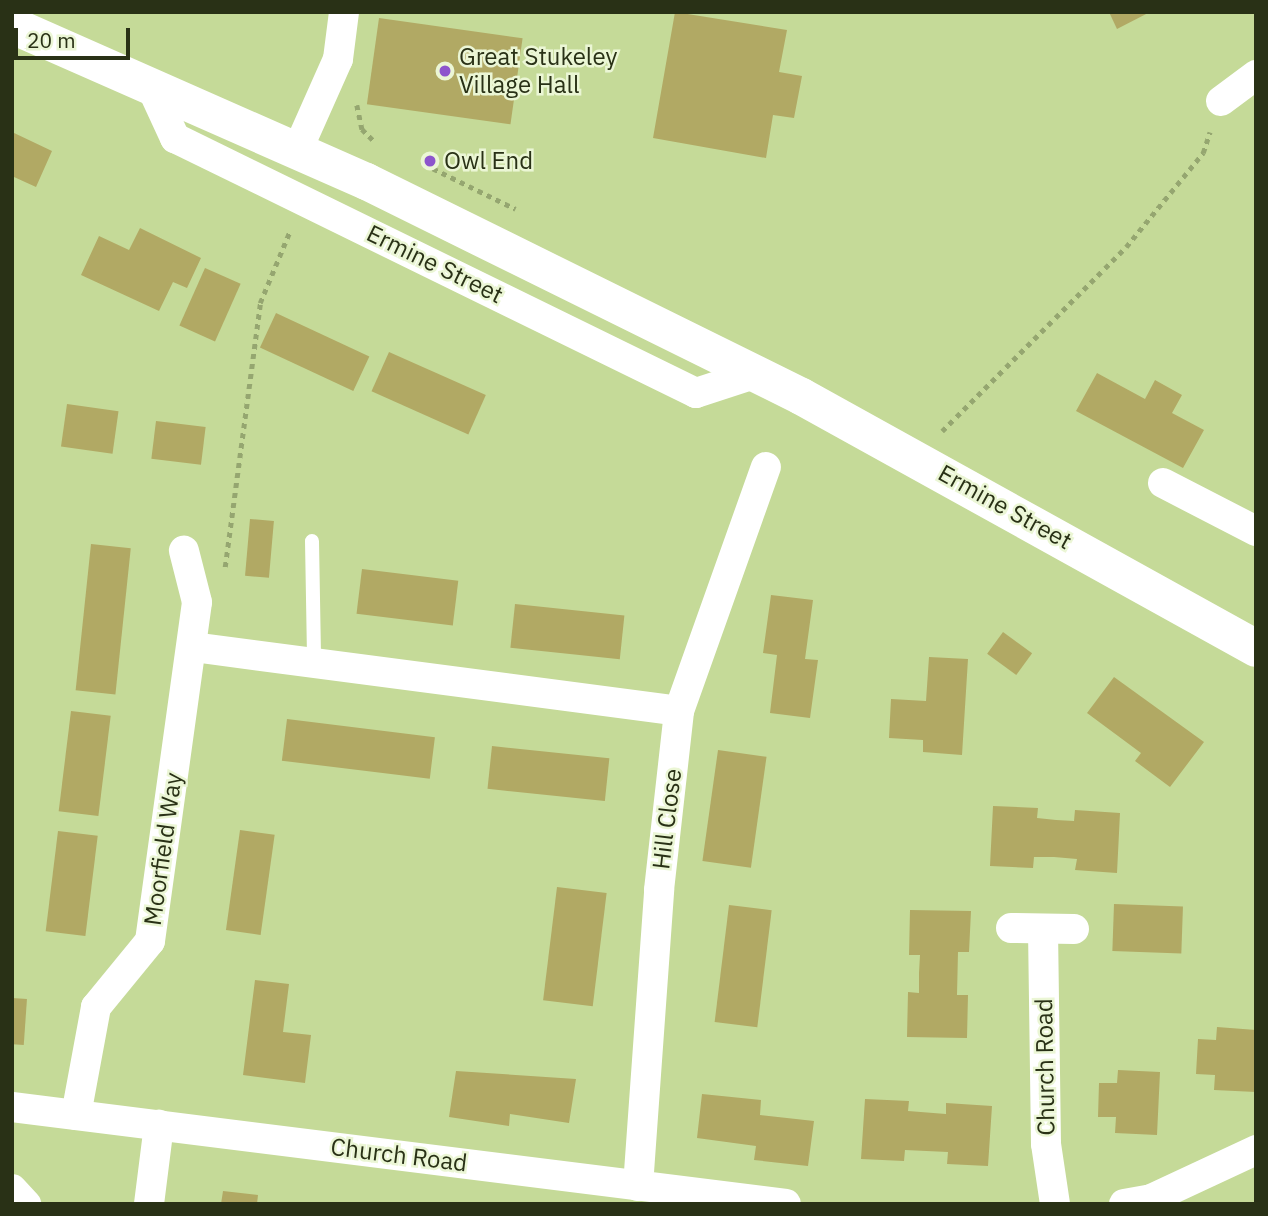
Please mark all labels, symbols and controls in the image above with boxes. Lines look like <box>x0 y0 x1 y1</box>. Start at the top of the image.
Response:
scale bar <box>18 14 133 58</box>
text: 20 m <box>27 26 76 54</box>
place label: Great Stukeley Village Hall <box>459 43 617 99</box>
marker: Great Stukeley Village Hall <box>437 63 453 79</box>
place label: Owl End <box>444 147 533 175</box>
marker: Owl End <box>422 153 438 169</box>
street label: Ermine Street <box>362 219 508 309</box>
street label: Ermine Street <box>933 459 1077 555</box>
street label: Hill Close <box>647 767 687 871</box>
street label: Moorfield Way <box>138 771 188 927</box>
street label: Church Road <box>1029 998 1061 1136</box>
street label: Church Road <box>329 1132 469 1178</box>

